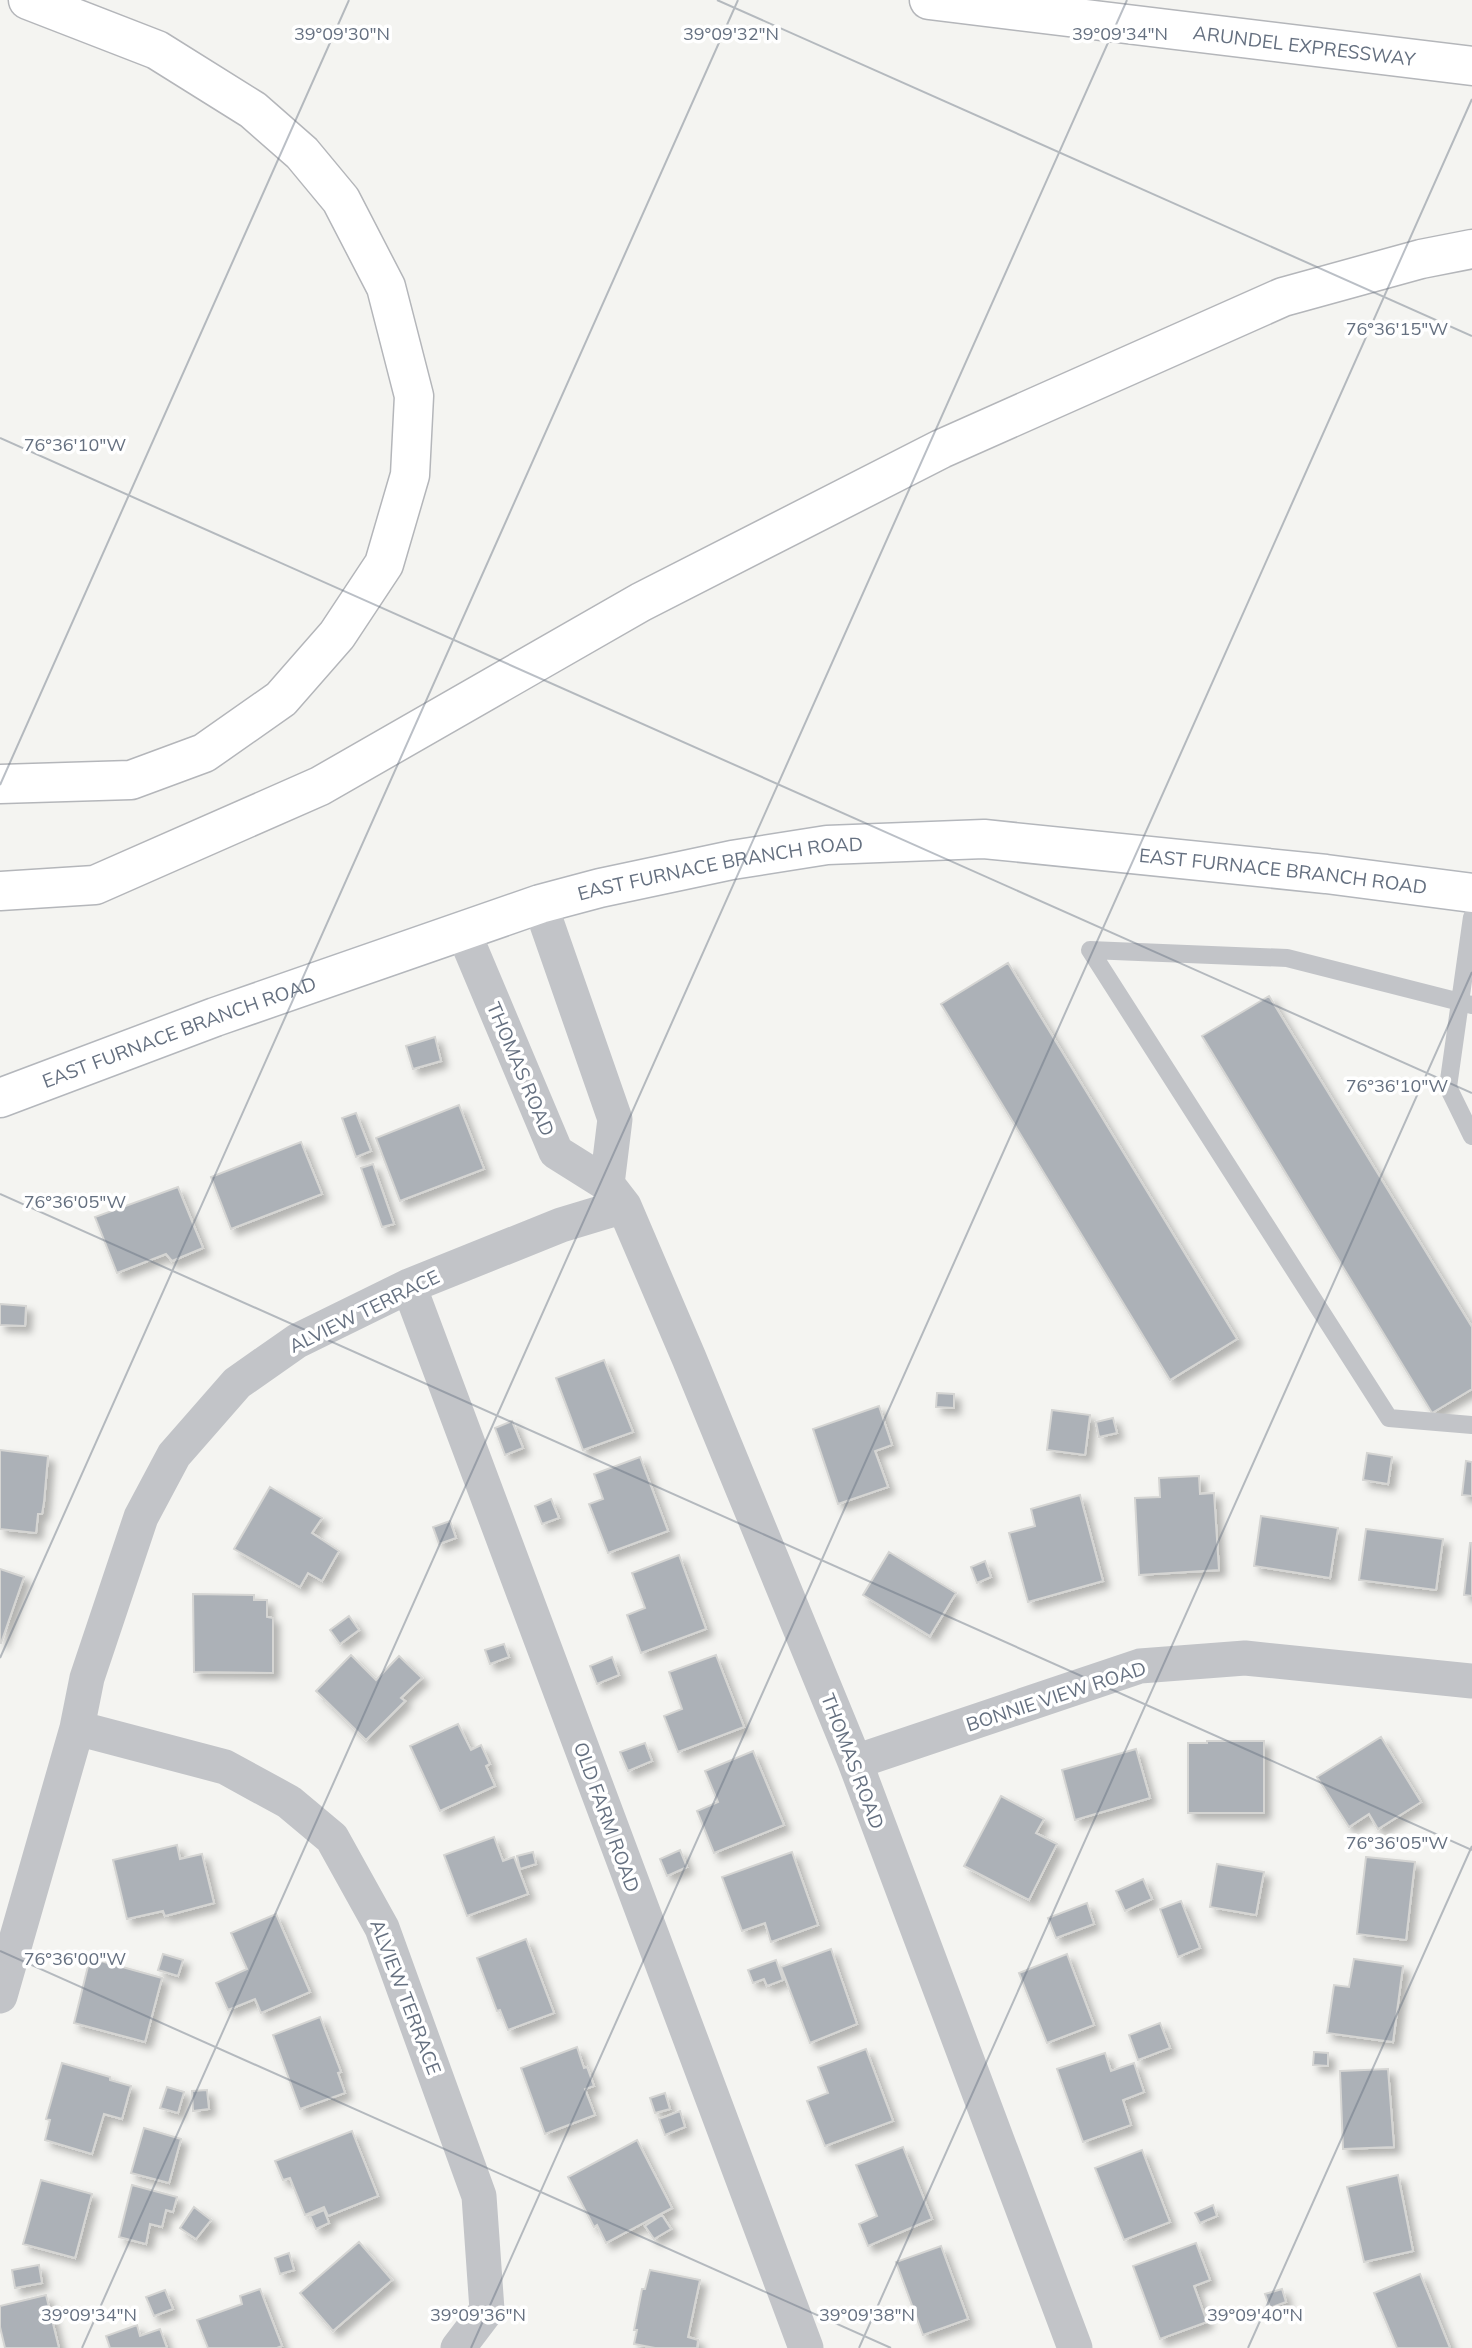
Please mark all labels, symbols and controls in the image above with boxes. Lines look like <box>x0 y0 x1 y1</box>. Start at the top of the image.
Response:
street label: ARUNDEL EXPRESSWAY <box>1192 20 1417 71</box>
text: 39°09'30"N <box>294 22 390 45</box>
text: 39°09'32"N <box>683 22 779 45</box>
text: 39°09'34"N <box>1072 22 1168 45</box>
text: 76°36'15"W <box>1346 317 1448 340</box>
text: 76°36'10"W <box>24 433 126 456</box>
street label: EAST FURNACE BRANCH ROAD <box>575 832 863 905</box>
street label: EAST FURNACE BRANCH ROAD <box>1138 843 1429 899</box>
street label: EAST FURNACE BRANCH ROAD <box>39 971 319 1093</box>
street label: THOMAS ROAD <box>482 998 560 1140</box>
text: 76°36'10"W <box>1346 1074 1448 1097</box>
text: 76°36'05"W <box>24 1190 126 1213</box>
street label: ALVIEW TERRACE <box>285 1264 443 1358</box>
street label: BONNIE VIEW ROAD <box>963 1656 1149 1736</box>
street label: THOMAS ROAD <box>816 1690 890 1832</box>
street label: OLD FARM ROAD <box>569 1739 645 1895</box>
text: 76°36'05"W <box>1346 1831 1448 1854</box>
street label: ALVIEW TERRACE <box>365 1916 447 2078</box>
text: 76°36'00"W <box>24 1947 126 1970</box>
text: 39°09'34"N <box>41 2303 137 2326</box>
text: 39°09'36"N <box>430 2303 526 2326</box>
text: 39°09'38"N <box>819 2303 915 2326</box>
text: 39°09'40"N <box>1207 2303 1303 2326</box>

